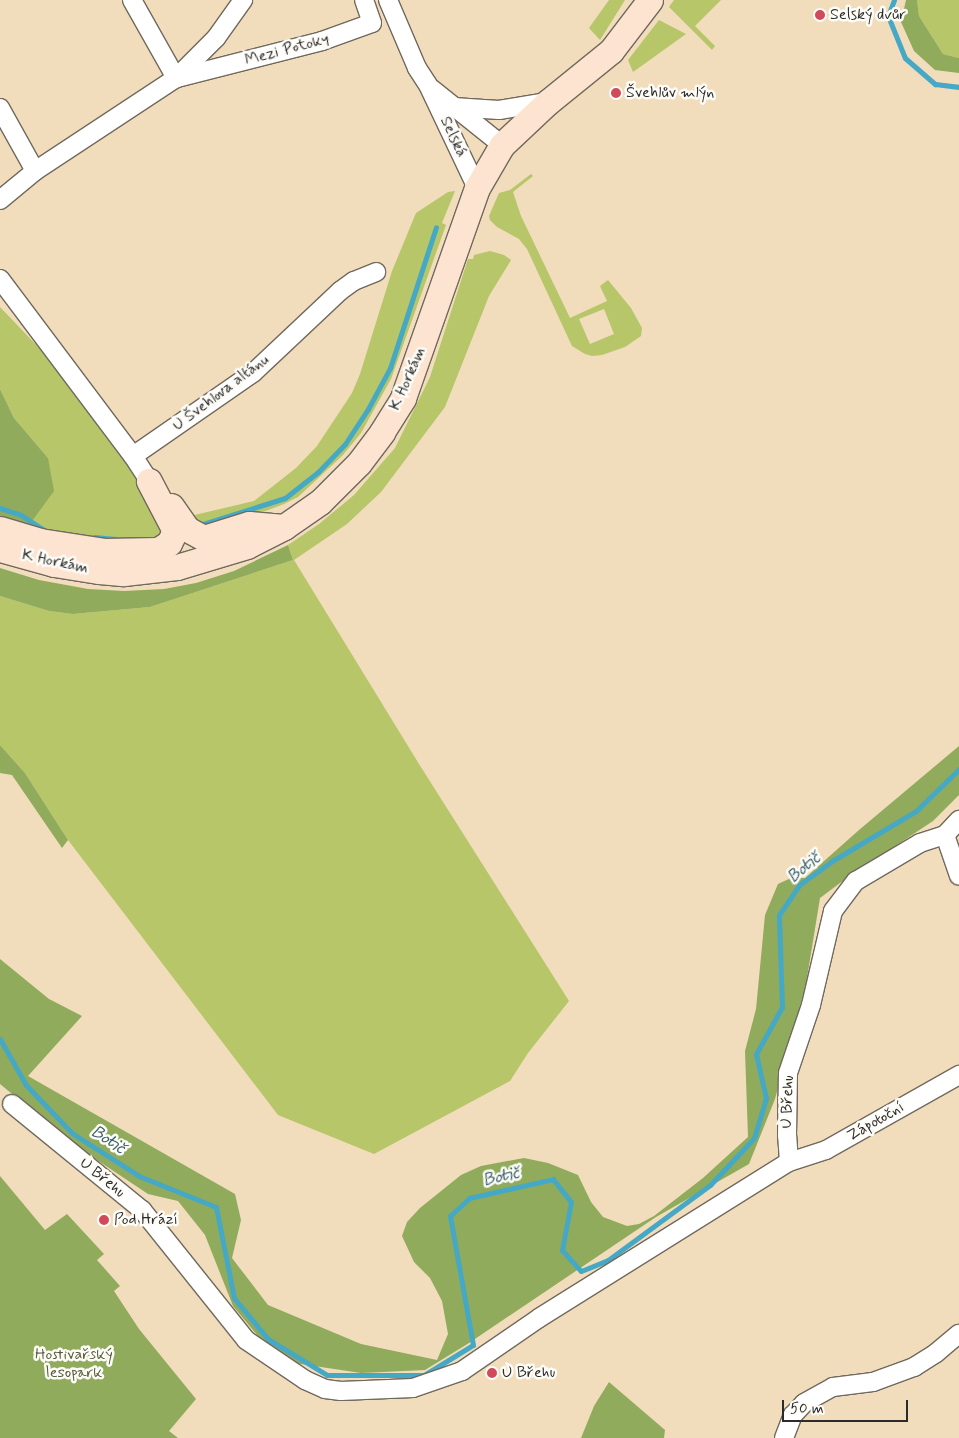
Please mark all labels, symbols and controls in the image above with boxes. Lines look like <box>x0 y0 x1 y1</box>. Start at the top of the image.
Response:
place label: Selský dvůr <box>830 5 906 25</box>
marker: Selský dvůr <box>814 9 826 21</box>
street label: Mezi Potoky <box>246 30 328 70</box>
place label: Švehlův mlýn <box>626 83 713 103</box>
marker: Švehlův mlýn <box>610 87 622 99</box>
street label: Selská <box>435 114 471 160</box>
street label: K Horkám <box>385 344 431 414</box>
street label: U Švehlova altánu <box>169 350 273 436</box>
street label: K Horkám <box>20 546 90 578</box>
water label: Botič <box>783 848 825 888</box>
street label: U Břehu <box>777 1075 799 1129</box>
street label: Zápotoční <box>844 1098 908 1146</box>
water label: Botič <box>87 1121 129 1159</box>
street label: U Břehu <box>75 1154 129 1202</box>
water label: Botič <box>481 1162 521 1192</box>
place label: Pod Hrází <box>114 1210 178 1230</box>
marker: Pod Hrází <box>98 1214 110 1226</box>
park label: Hostivařský lesopark <box>35 1345 113 1383</box>
place label: U Břehu <box>502 1363 555 1383</box>
marker: U Břehu <box>486 1367 498 1379</box>
scale bar <box>784 1390 910 1422</box>
text: 50 m <box>790 1399 824 1419</box>

